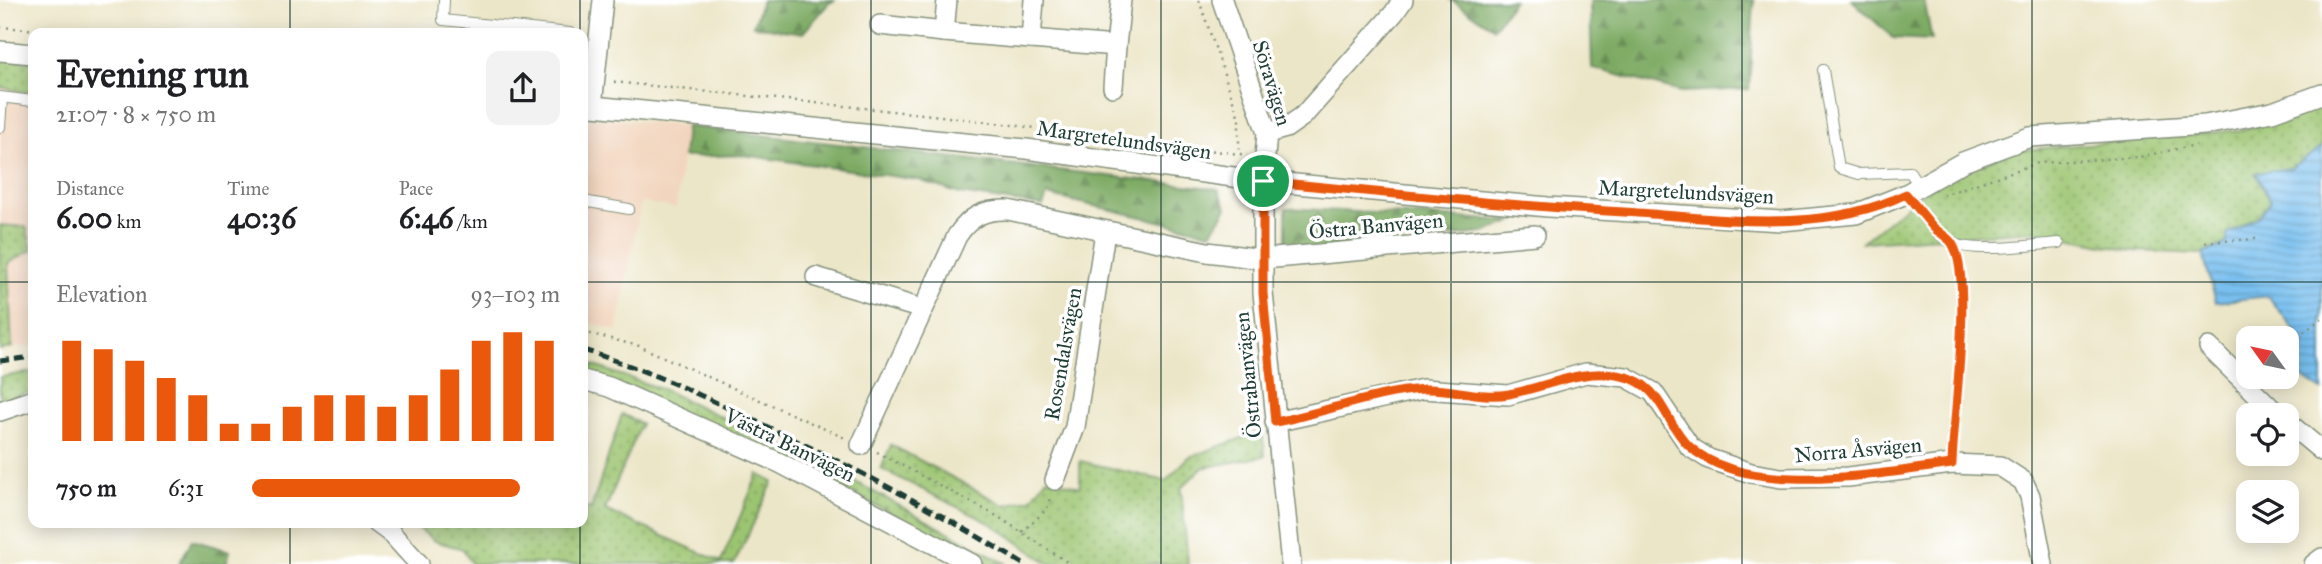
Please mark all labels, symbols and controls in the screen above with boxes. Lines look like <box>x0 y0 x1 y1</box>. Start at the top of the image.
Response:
street label: Söravägen <box>1247 37 1297 129</box>
text: Evening run <box>56 51 249 97</box>
button: share <box>486 51 560 125</box>
text: 21:07 · 8 × 750 m <box>56 100 216 128</box>
street label: Margretelundsvägen <box>1035 115 1213 165</box>
pin <box>1233 151 1293 211</box>
icon: arrive <box>1244 162 1282 200</box>
street label: Margretelundsvägen <box>1597 174 1775 210</box>
text: Distance <box>56 177 124 200</box>
text: Time <box>227 177 269 200</box>
text: Pace <box>399 177 433 200</box>
text: 6.00 <box>56 200 113 236</box>
text: 40:36 <box>227 200 296 236</box>
text: 6:46 <box>399 200 454 236</box>
street label: Östra Banvägen <box>1308 207 1444 245</box>
text: km <box>113 210 141 233</box>
text: /km <box>454 210 488 233</box>
text: Elevation <box>56 280 147 308</box>
text: 93–103 m <box>471 280 560 308</box>
street label: Rosendalsvägen <box>1039 285 1087 423</box>
street label: Östrabanvägen <box>1228 311 1268 439</box>
north arrow <box>2236 326 2300 388</box>
map controls <box>2236 326 2299 543</box>
street label: Västra Banvägen <box>720 402 860 488</box>
button: locate <box>2236 403 2299 466</box>
street label: Norra Åsvägen <box>1793 431 1923 469</box>
text: 750 m <box>56 474 117 502</box>
text: 6:31 <box>168 474 204 502</box>
button: layers <box>2236 480 2299 543</box>

